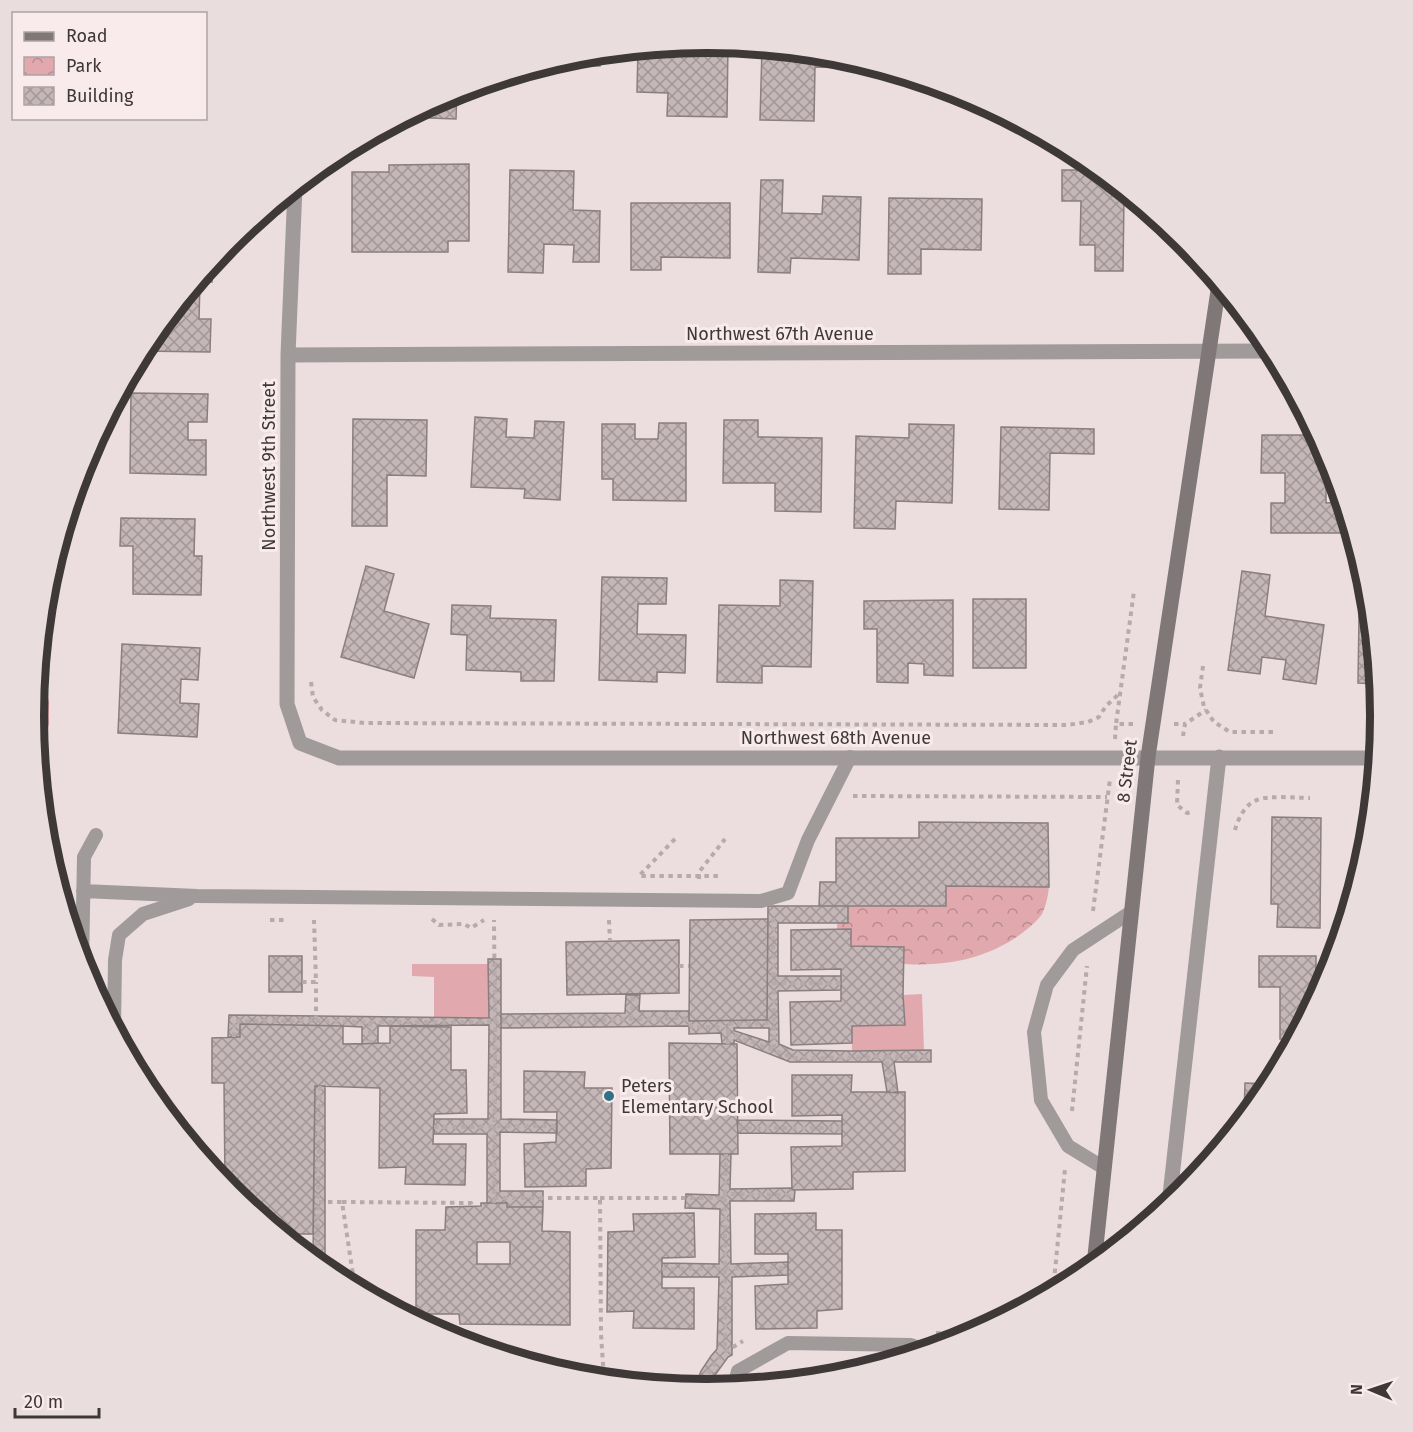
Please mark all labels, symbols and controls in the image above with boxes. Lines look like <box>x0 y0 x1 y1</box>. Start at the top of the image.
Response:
legend <box>12 12 207 120</box>
text: Road <box>66 25 108 47</box>
text: Park <box>66 55 102 77</box>
text: Building <box>66 85 134 107</box>
street label: Northwest 67th Avenue <box>686 323 874 345</box>
street label: Northwest 9th Street <box>258 381 280 551</box>
street label: Northwest 68th Avenue <box>741 727 931 749</box>
street label: 8 Street <box>1112 738 1142 804</box>
place label: Peters Elementary School <box>621 1075 773 1118</box>
marker: Peters Elementary School <box>602 1089 616 1103</box>
north arrow <box>1341 1360 1401 1420</box>
scale bar <box>15 1381 99 1419</box>
text: N <box>1347 1384 1366 1395</box>
text: 20 m <box>24 1391 63 1413</box>

